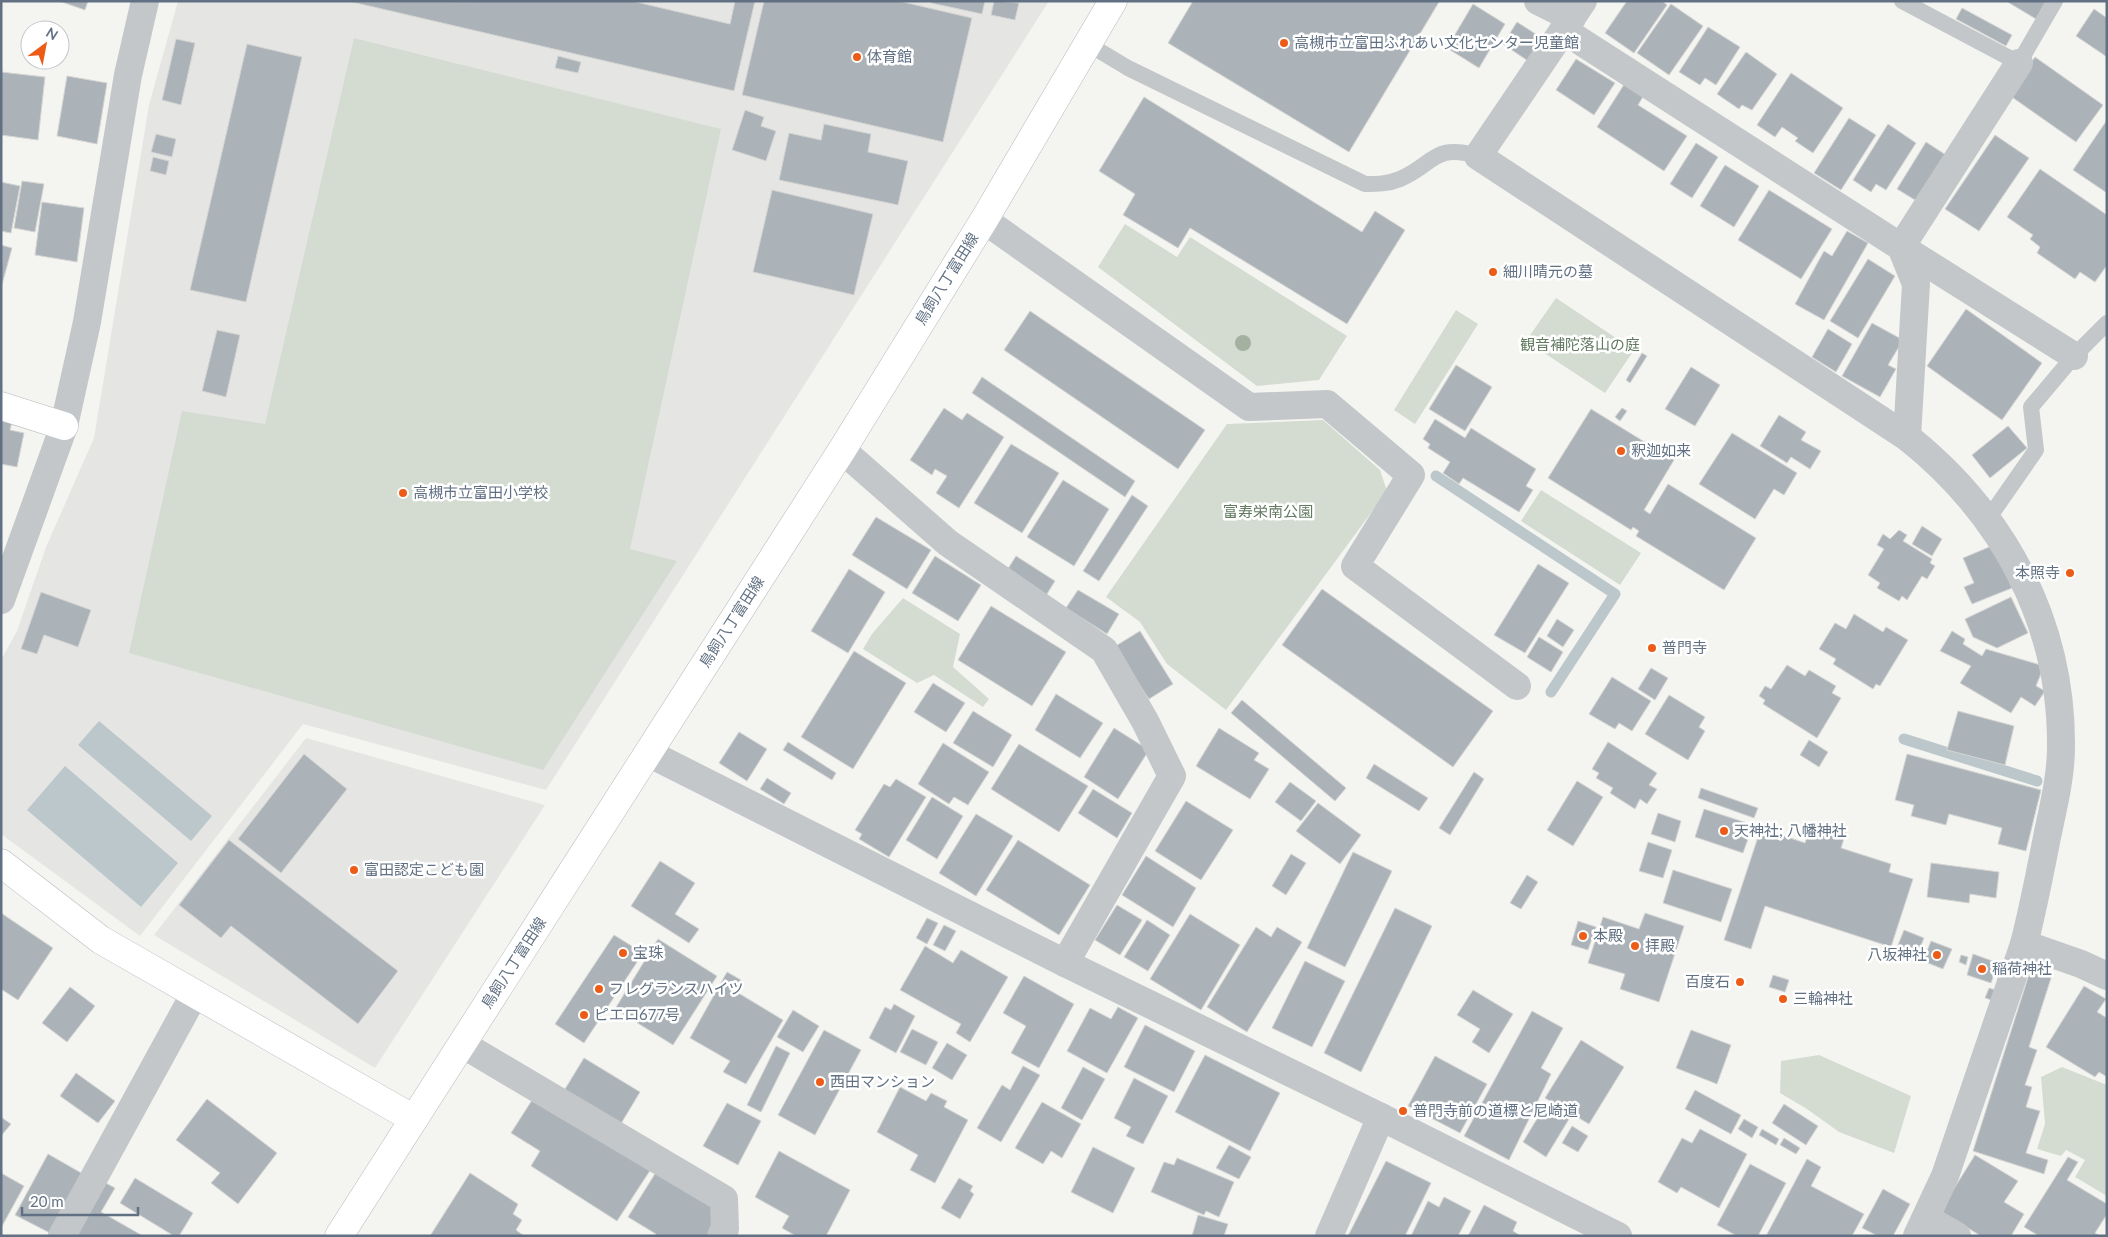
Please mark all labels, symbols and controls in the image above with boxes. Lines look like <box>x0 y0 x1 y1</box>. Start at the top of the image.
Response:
north arrow <box>20 20 70 70</box>
text: N <box>43 23 61 44</box>
place label: 高槻市立富田ふれあい文化センター児童館 <box>1294 33 1579 51</box>
marker: 高槻市立富田ふれあい文化センター児童館 <box>1278 37 1290 49</box>
place label: 体育館 <box>867 47 912 65</box>
marker: 体育館 <box>851 51 863 63</box>
street label: 鳥飼八丁富田線 <box>911 229 982 328</box>
place label: 細川晴元の墓 <box>1503 262 1593 280</box>
marker: 細川晴元の墓 <box>1487 266 1499 278</box>
park label: 観音補陀落山の庭 <box>1520 335 1640 353</box>
place label: 釈迦如来 <box>1631 441 1691 459</box>
marker: 釈迦如来 <box>1615 445 1627 457</box>
place label: 高槻市立富田小学校 <box>413 483 548 501</box>
marker: 高槻市立富田小学校 <box>397 487 409 499</box>
park label: 富寿栄南公園 <box>1223 502 1313 520</box>
place label: 本照寺 <box>2015 563 2060 581</box>
marker: 本照寺 <box>2064 567 2076 579</box>
street label: 鳥飼八丁富田線 <box>695 573 767 670</box>
place label: 普門寺 <box>1662 638 1707 656</box>
marker: 普門寺 <box>1646 642 1658 654</box>
place label: 天神社; 八幡神社 <box>1734 821 1847 839</box>
marker: 天神社; 八幡神社 <box>1718 825 1730 837</box>
place label: 富田認定こども園 <box>364 860 484 878</box>
marker: 富田認定こども園 <box>348 864 360 876</box>
street label: 鳥飼八丁富田線 <box>477 914 549 1011</box>
place label: 本殿 <box>1593 926 1623 944</box>
marker: 本殿 <box>1577 930 1589 942</box>
place label: 拝殿 <box>1645 936 1675 954</box>
marker: 拝殿 <box>1629 940 1641 952</box>
place label: 宝珠 <box>633 943 664 961</box>
place label: 八坂神社 <box>1867 945 1927 963</box>
marker: 宝珠 <box>617 947 629 959</box>
marker: 八坂神社 <box>1931 949 1943 961</box>
place label: 稲荷神社 <box>1992 959 2052 977</box>
marker: 稲荷神社 <box>1976 963 1988 975</box>
place label: 百度石 <box>1685 972 1730 990</box>
marker: 百度石 <box>1734 976 1746 988</box>
place label: フレグランスハイツ <box>609 979 743 997</box>
marker: フレグランスハイツ <box>593 983 605 995</box>
place label: 三輪神社 <box>1793 989 1853 1007</box>
marker: 三輪神社 <box>1777 993 1789 1005</box>
place label: ピエロ677号 <box>594 1005 680 1023</box>
marker: ピエロ677号 <box>578 1009 590 1021</box>
place label: 西田マンション <box>830 1072 935 1090</box>
marker: 西田マンション <box>814 1076 826 1088</box>
place label: 普門寺前の道標と尼崎道 <box>1413 1101 1578 1119</box>
marker: 普門寺前の道標と尼崎道 <box>1397 1105 1409 1117</box>
scale bar <box>22 1184 139 1216</box>
text: 20 m <box>30 1192 64 1210</box>

